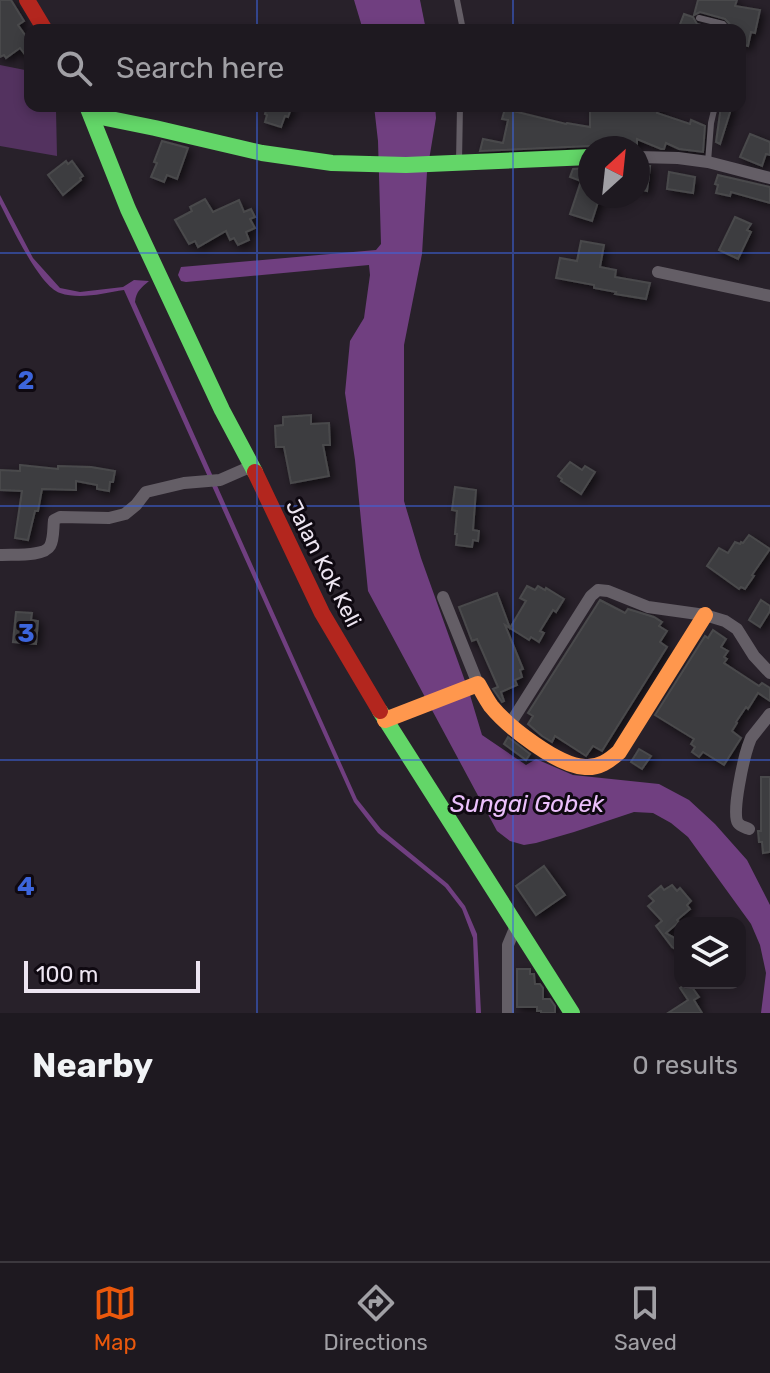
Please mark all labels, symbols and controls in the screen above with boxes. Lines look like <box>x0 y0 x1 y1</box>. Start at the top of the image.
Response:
search box <box>24 24 746 112</box>
icon: search <box>52 46 96 90</box>
text: Search here <box>116 50 284 86</box>
north arrow <box>578 136 650 208</box>
text: 2 <box>18 365 34 396</box>
street label: Jalan Kok Keli <box>280 495 367 632</box>
text: 3 <box>17 618 35 649</box>
water label: Sungai Gobek <box>450 790 605 818</box>
text: 4 <box>17 871 35 902</box>
map controls <box>674 917 746 989</box>
button: layers <box>674 917 746 989</box>
scale bar <box>24 957 200 993</box>
text: 100 m <box>36 961 98 988</box>
text: Nearby <box>32 1045 153 1086</box>
text: 0 results <box>632 1050 738 1081</box>
tab: Map <box>93 1281 137 1356</box>
tab: Directions <box>323 1281 428 1356</box>
tab: Saved <box>614 1281 677 1356</box>

